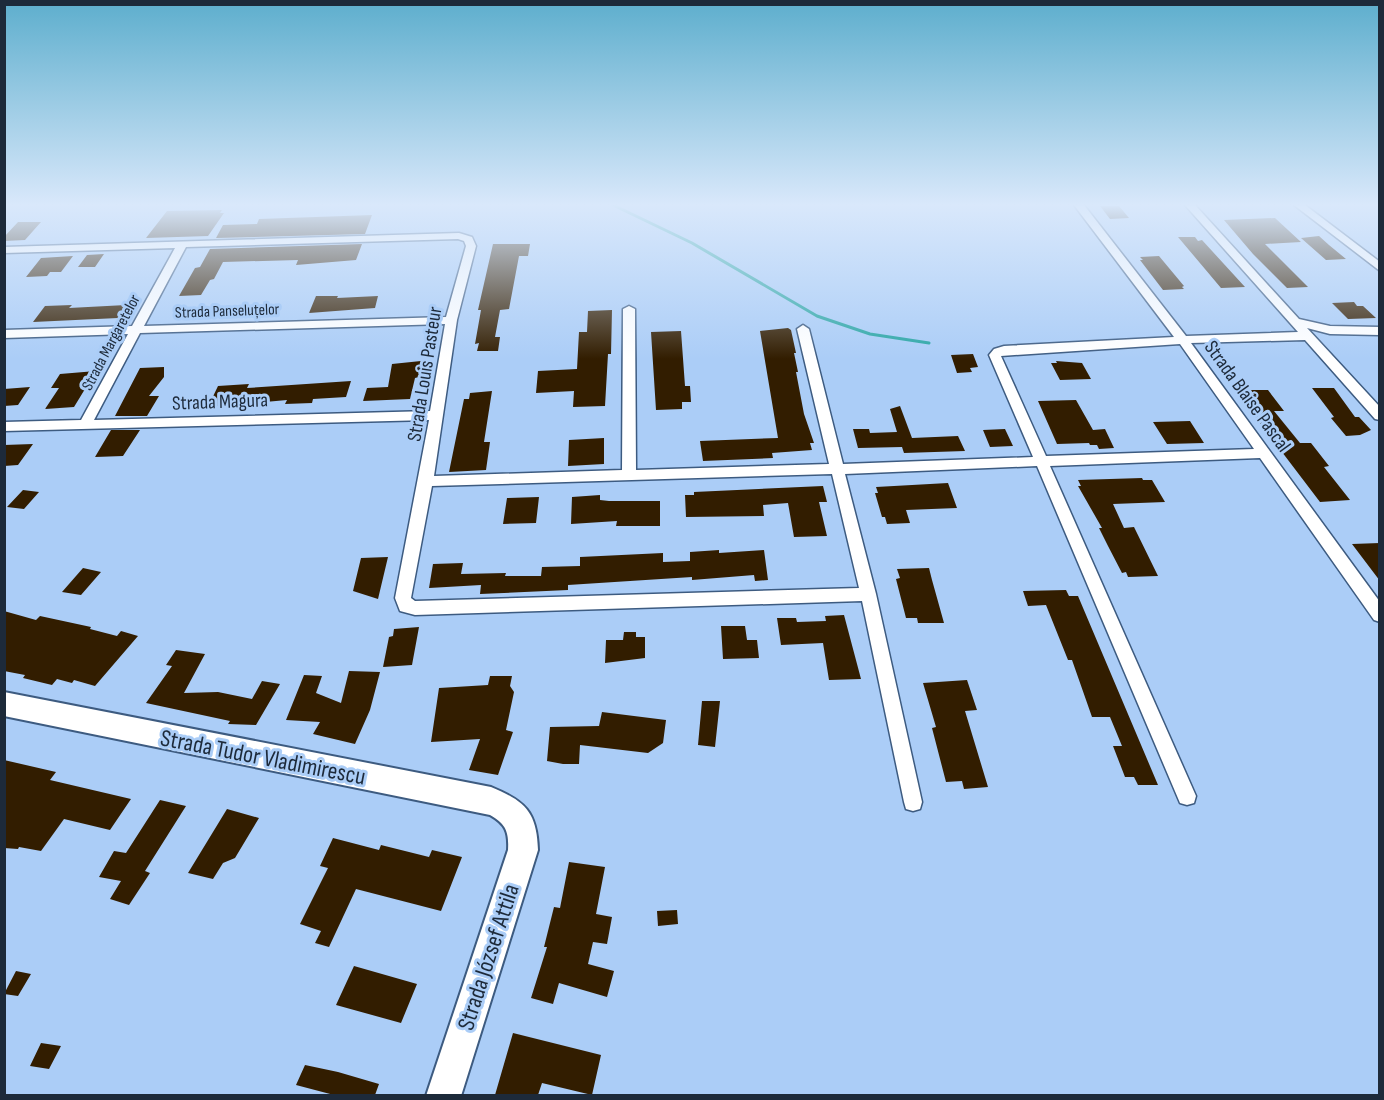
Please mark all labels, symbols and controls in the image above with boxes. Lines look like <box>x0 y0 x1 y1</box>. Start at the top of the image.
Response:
street label: Strada Margaretelor <box>78 291 145 394</box>
street label: Strada Panseluțelor <box>175 300 280 323</box>
street label: Strada Louis Pasteur <box>402 305 448 443</box>
street label: Strada Blaise Pascal <box>1199 336 1296 457</box>
street label: Strada Magura <box>172 388 268 416</box>
street label: Strada Tudor Vladimirescu <box>158 723 368 792</box>
street label: Strada József Attila <box>451 880 526 1034</box>

